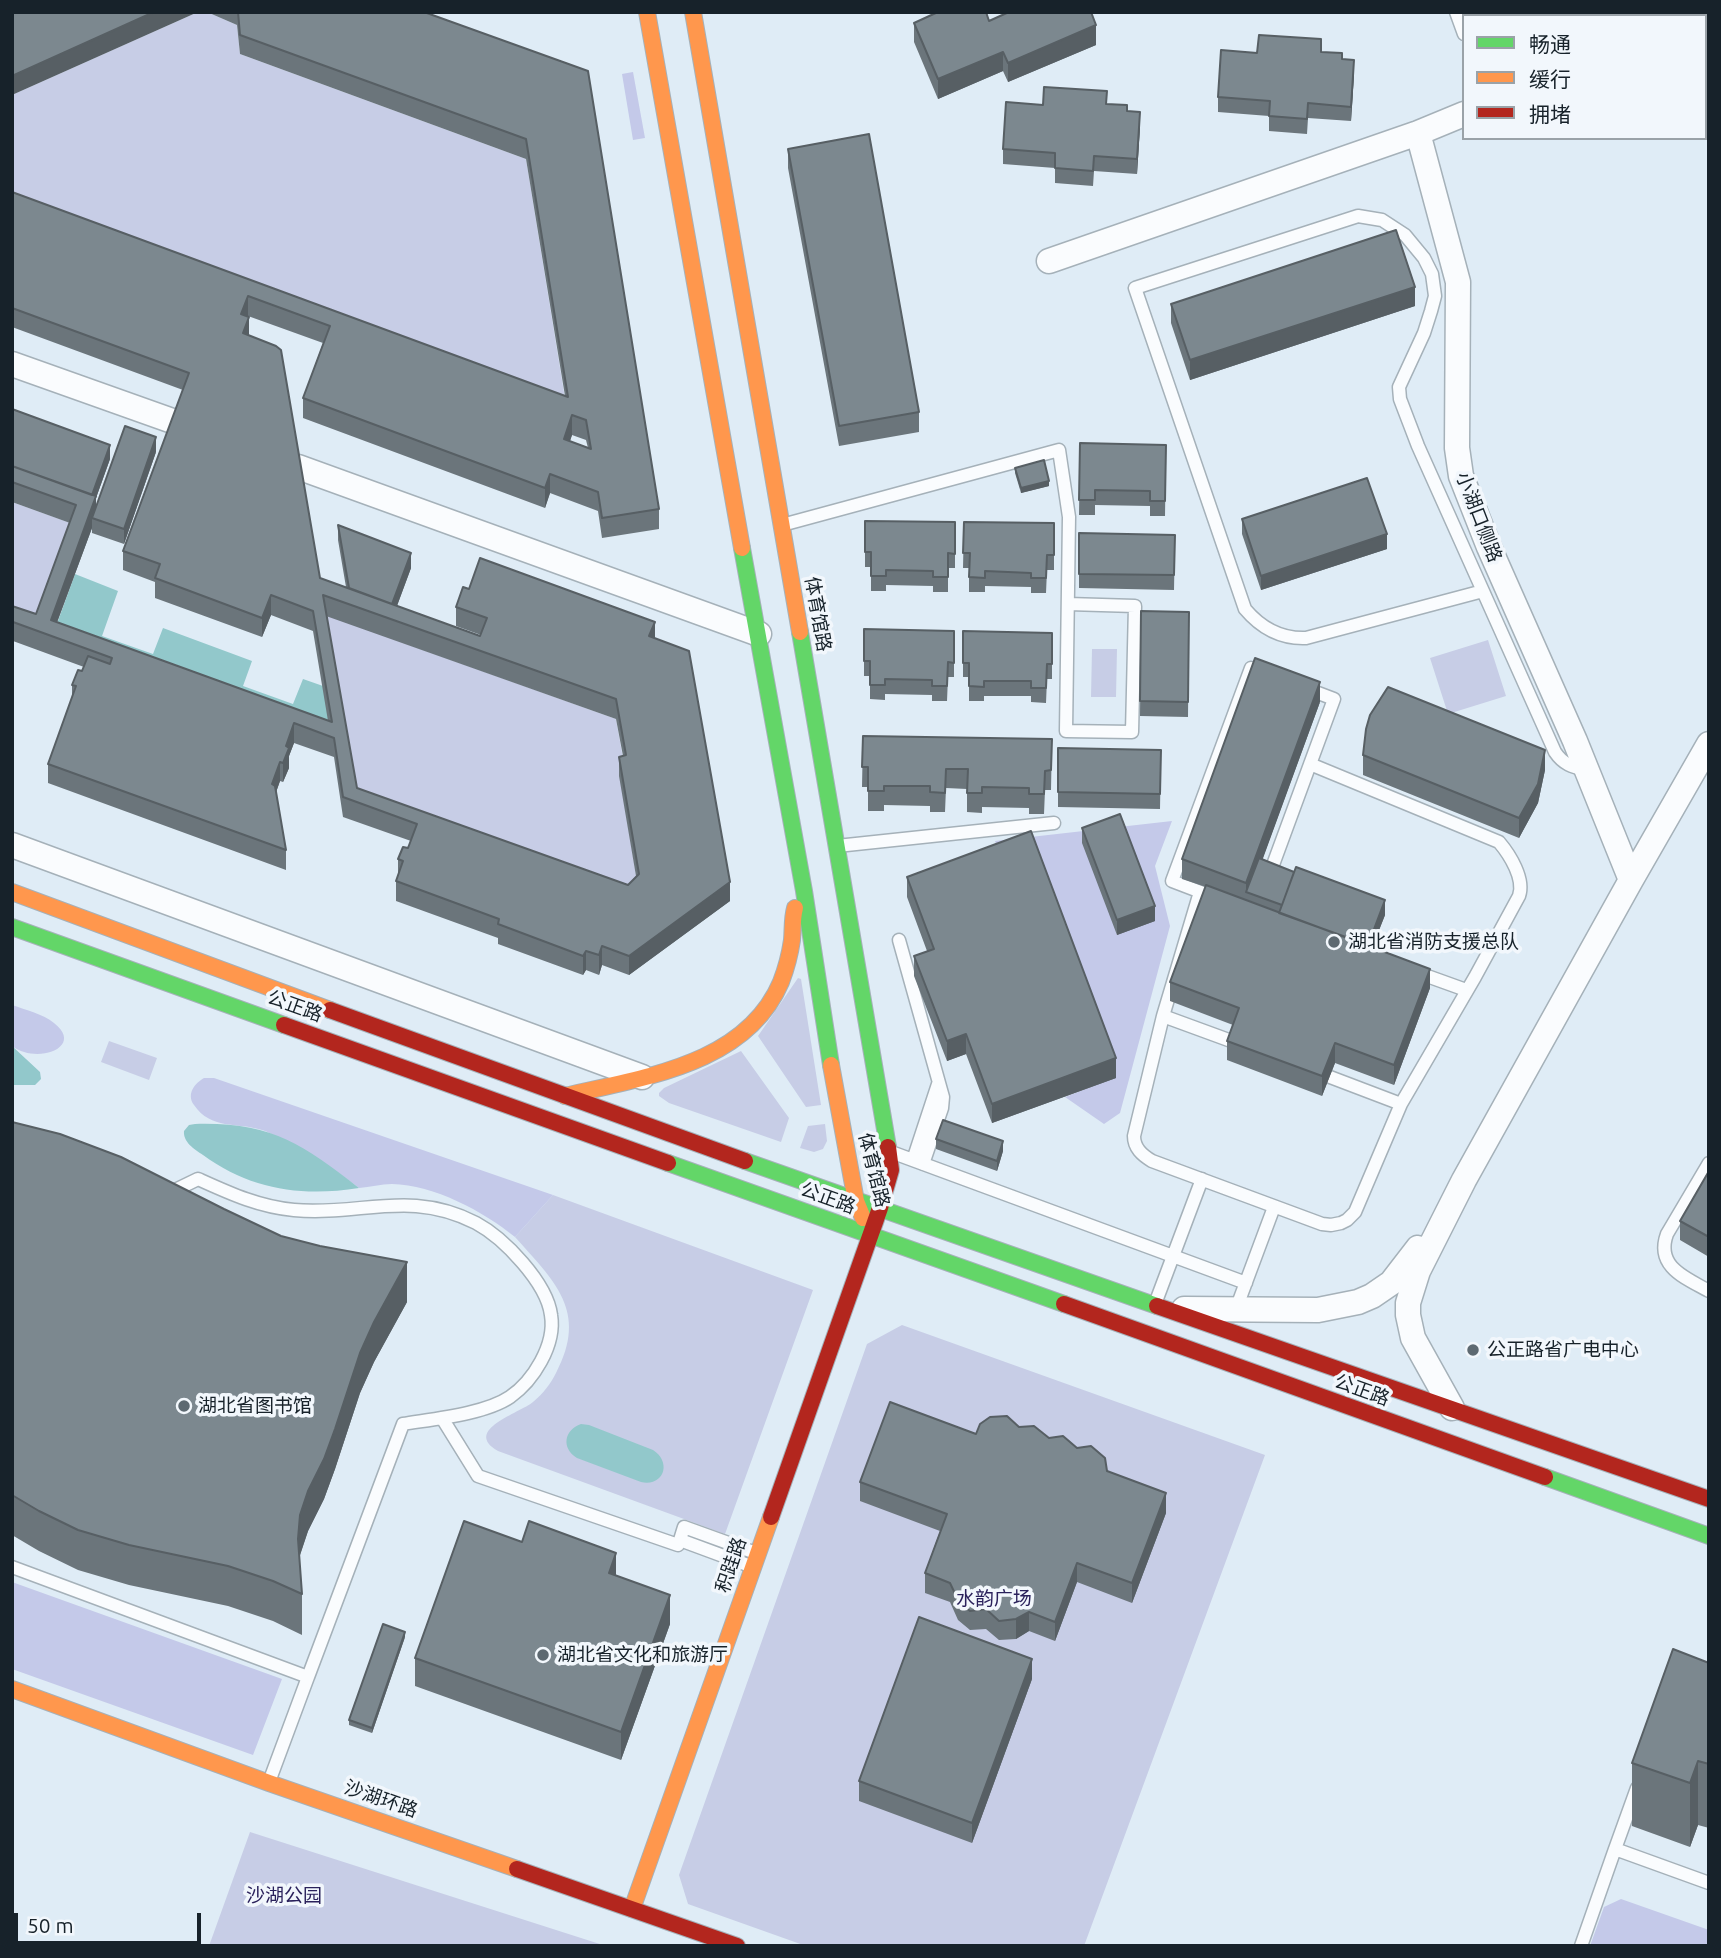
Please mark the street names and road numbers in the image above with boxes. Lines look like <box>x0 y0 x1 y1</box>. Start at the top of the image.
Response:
street label: 小湖口侧路 <box>1451 469 1507 565</box>
street label: 体育馆路 <box>800 575 836 653</box>
street label: 公正路 <box>264 986 326 1026</box>
street label: 体育馆路 <box>854 1130 894 1210</box>
street label: 公正路 <box>797 1178 859 1218</box>
street label: 公正路 <box>1331 1370 1393 1410</box>
street label: 积跬路 <box>711 1534 751 1596</box>
street label: 沙湖环路 <box>341 1776 421 1822</box>

